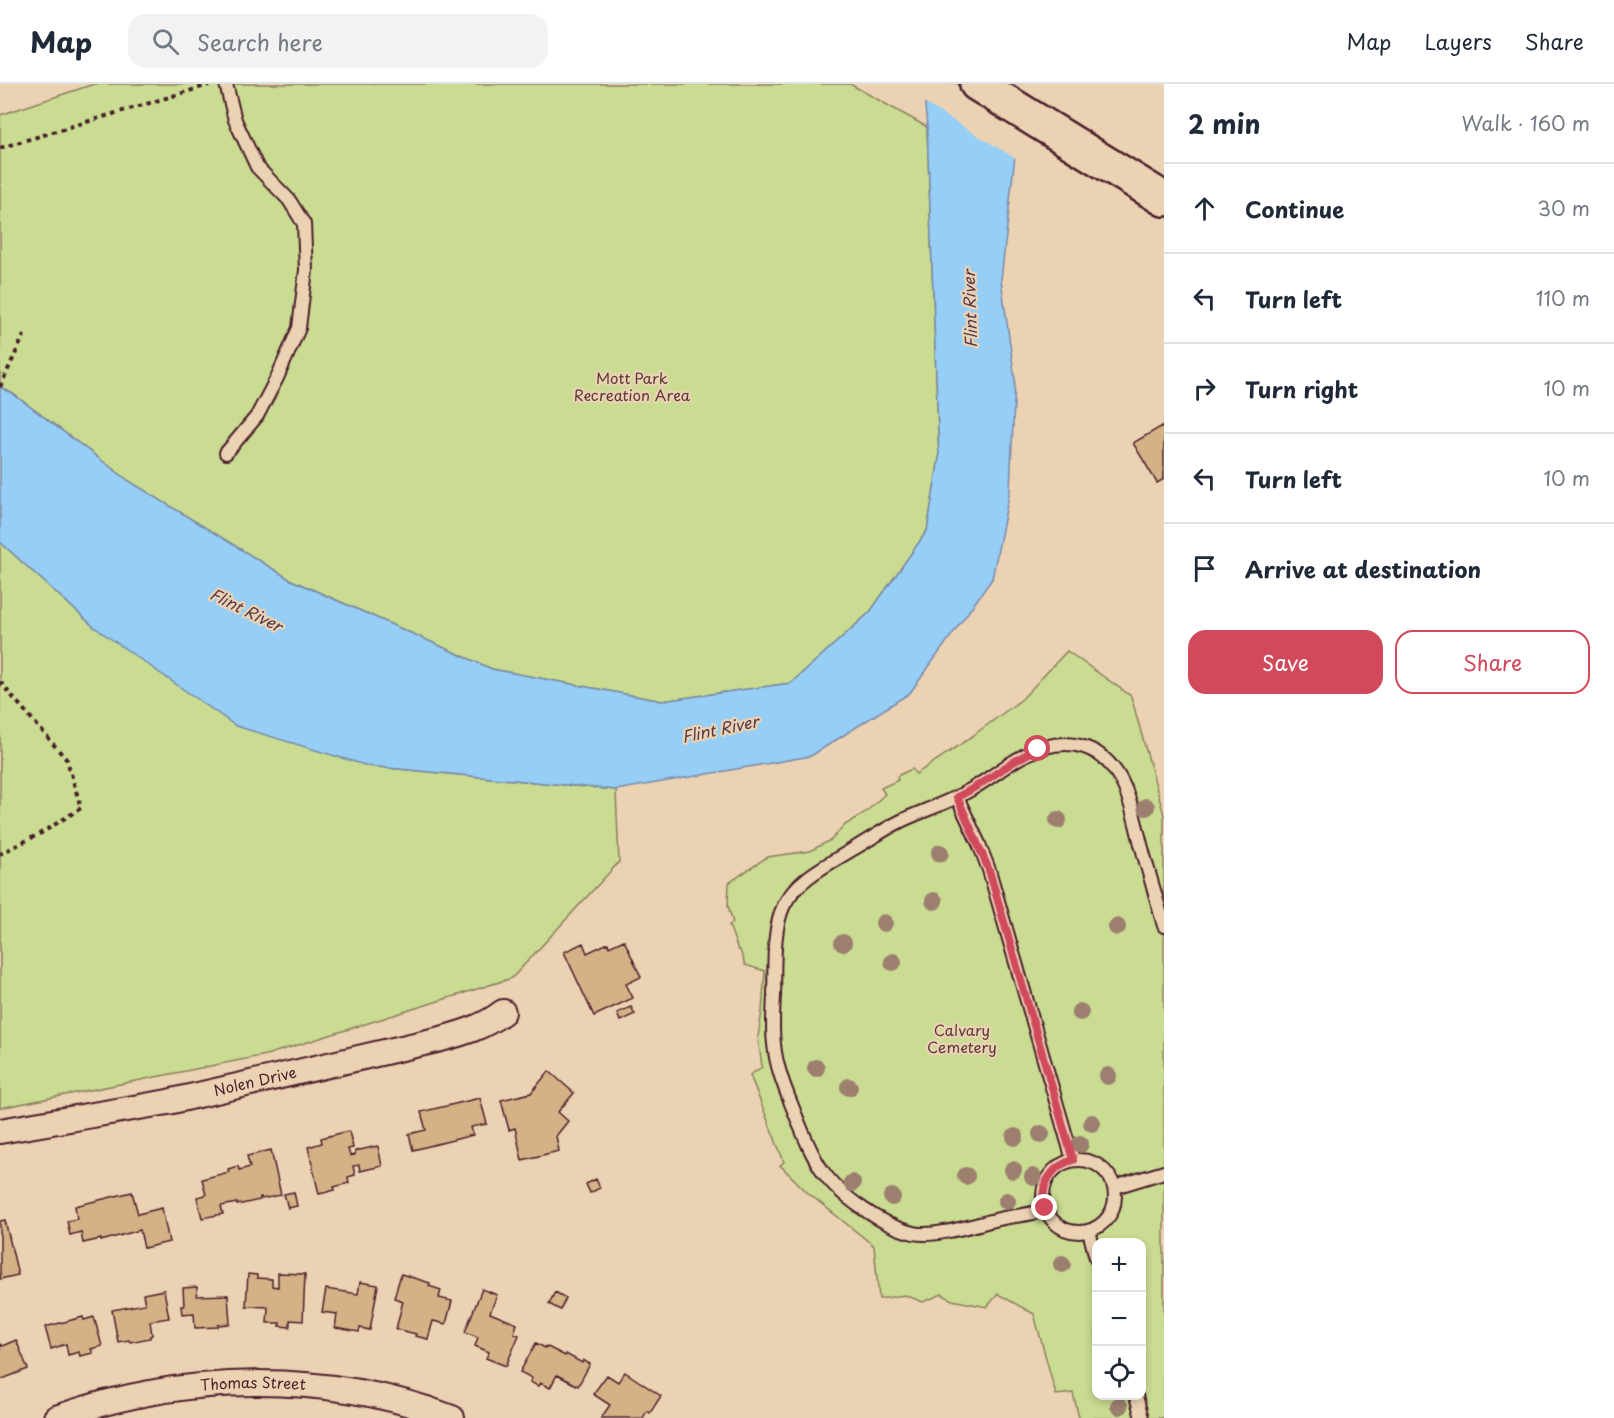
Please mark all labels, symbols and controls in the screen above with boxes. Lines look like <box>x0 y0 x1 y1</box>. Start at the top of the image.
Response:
search box <box>128 14 548 68</box>
text: Map <box>30 20 92 63</box>
icon: search <box>149 25 182 58</box>
text: Search here <box>197 25 323 58</box>
text: Map <box>1347 25 1391 57</box>
text: Layers <box>1424 25 1492 57</box>
text: Share <box>1525 25 1584 57</box>
text: 2 min <box>1188 104 1261 143</box>
text: Walk · 160 m <box>1462 108 1590 138</box>
icon: ahead <box>1188 192 1221 225</box>
text: Continue <box>1245 192 1344 225</box>
text: 30 m <box>1537 193 1590 223</box>
water label: Flint River <box>956 267 982 348</box>
icon: left <box>1188 282 1221 315</box>
text: Turn left <box>1245 282 1342 315</box>
text: 110 m <box>1536 283 1590 313</box>
park label: Mott Park Recreation Area <box>574 366 691 406</box>
icon: right <box>1188 372 1221 405</box>
text: Turn right <box>1245 372 1358 405</box>
text: 10 m <box>1543 373 1590 403</box>
icon: left <box>1188 462 1221 495</box>
text: Turn left <box>1245 462 1342 495</box>
text: 10 m <box>1543 463 1590 493</box>
icon: arrive <box>1188 552 1221 585</box>
text: Arrive at destination <box>1245 552 1481 585</box>
water label: Flint River <box>206 581 289 638</box>
button: Save <box>1188 630 1383 694</box>
button: Share <box>1395 630 1590 694</box>
water label: Flint River <box>679 708 763 748</box>
route start <box>1024 735 1050 761</box>
park label: Calvary Cemetery <box>927 1018 997 1058</box>
street label: Nolen Drive <box>211 1060 299 1101</box>
route end <box>1031 1194 1057 1220</box>
map controls <box>1092 1238 1146 1400</box>
button: + <box>1092 1238 1146 1292</box>
button: − <box>1092 1292 1146 1346</box>
button: locate <box>1092 1346 1146 1400</box>
street label: Thomas Street <box>199 1370 307 1396</box>

